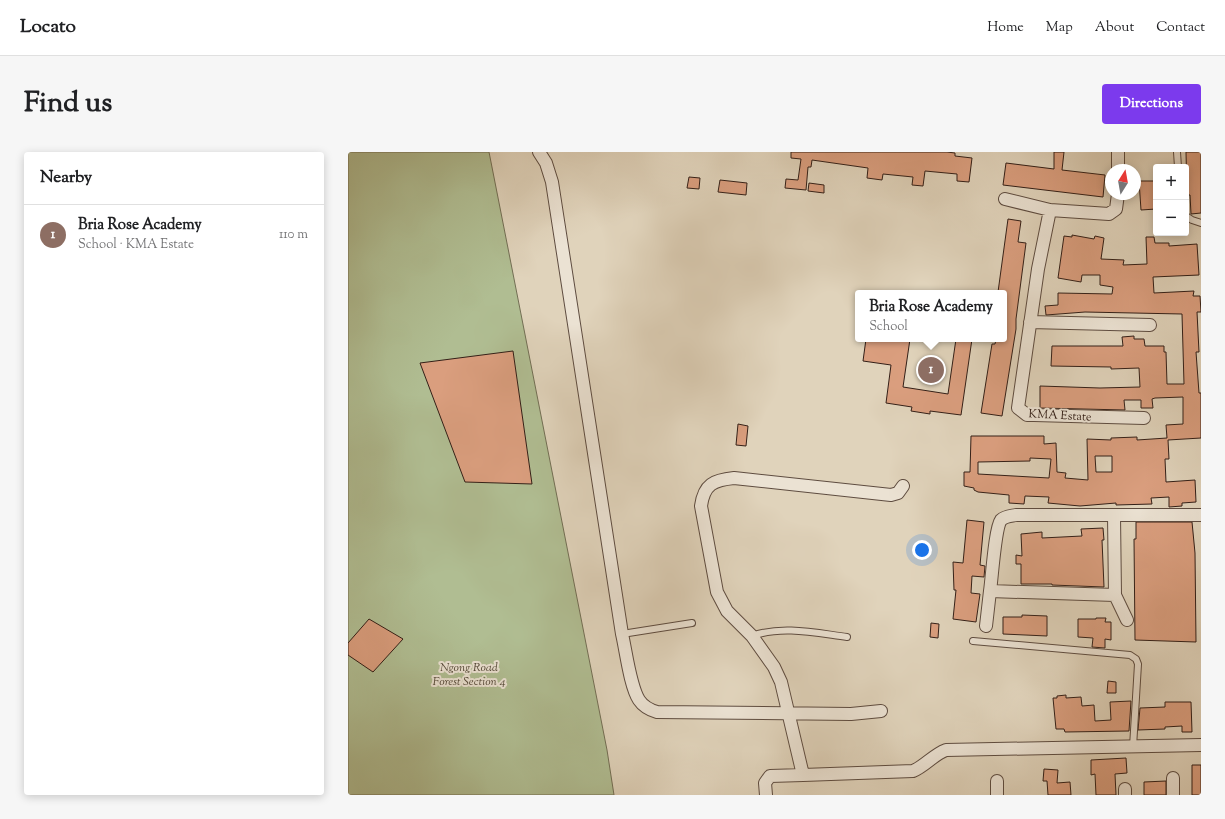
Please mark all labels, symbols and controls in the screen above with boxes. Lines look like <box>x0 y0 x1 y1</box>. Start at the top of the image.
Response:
text: Locato <box>20 14 76 41</box>
text: Home <box>987 18 1024 38</box>
text: Map <box>1046 18 1073 38</box>
text: About <box>1095 18 1134 38</box>
text: Contact <box>1156 18 1205 38</box>
text: Find us <box>24 84 112 124</box>
button: Directions <box>1102 84 1201 124</box>
north arrow <box>1105 164 1141 200</box>
map controls <box>1153 164 1189 236</box>
button: + <box>1153 164 1189 200</box>
text: Nearby <box>40 166 92 190</box>
button: − <box>1153 200 1189 236</box>
text: Bria Rose Academy <box>78 215 202 236</box>
text: 1 <box>51 226 55 244</box>
text: 110 m <box>279 226 308 244</box>
text: School · KMA Estate <box>78 236 194 254</box>
popup <box>855 290 1007 342</box>
text: Bria Rose Academy <box>869 297 993 318</box>
text: School <box>869 318 908 336</box>
pin: 1 <box>918 355 944 385</box>
street label: KMA Estate <box>1028 405 1092 427</box>
your location <box>912 540 932 560</box>
park label: Ngong Road Forest Section 4 <box>433 659 505 691</box>

